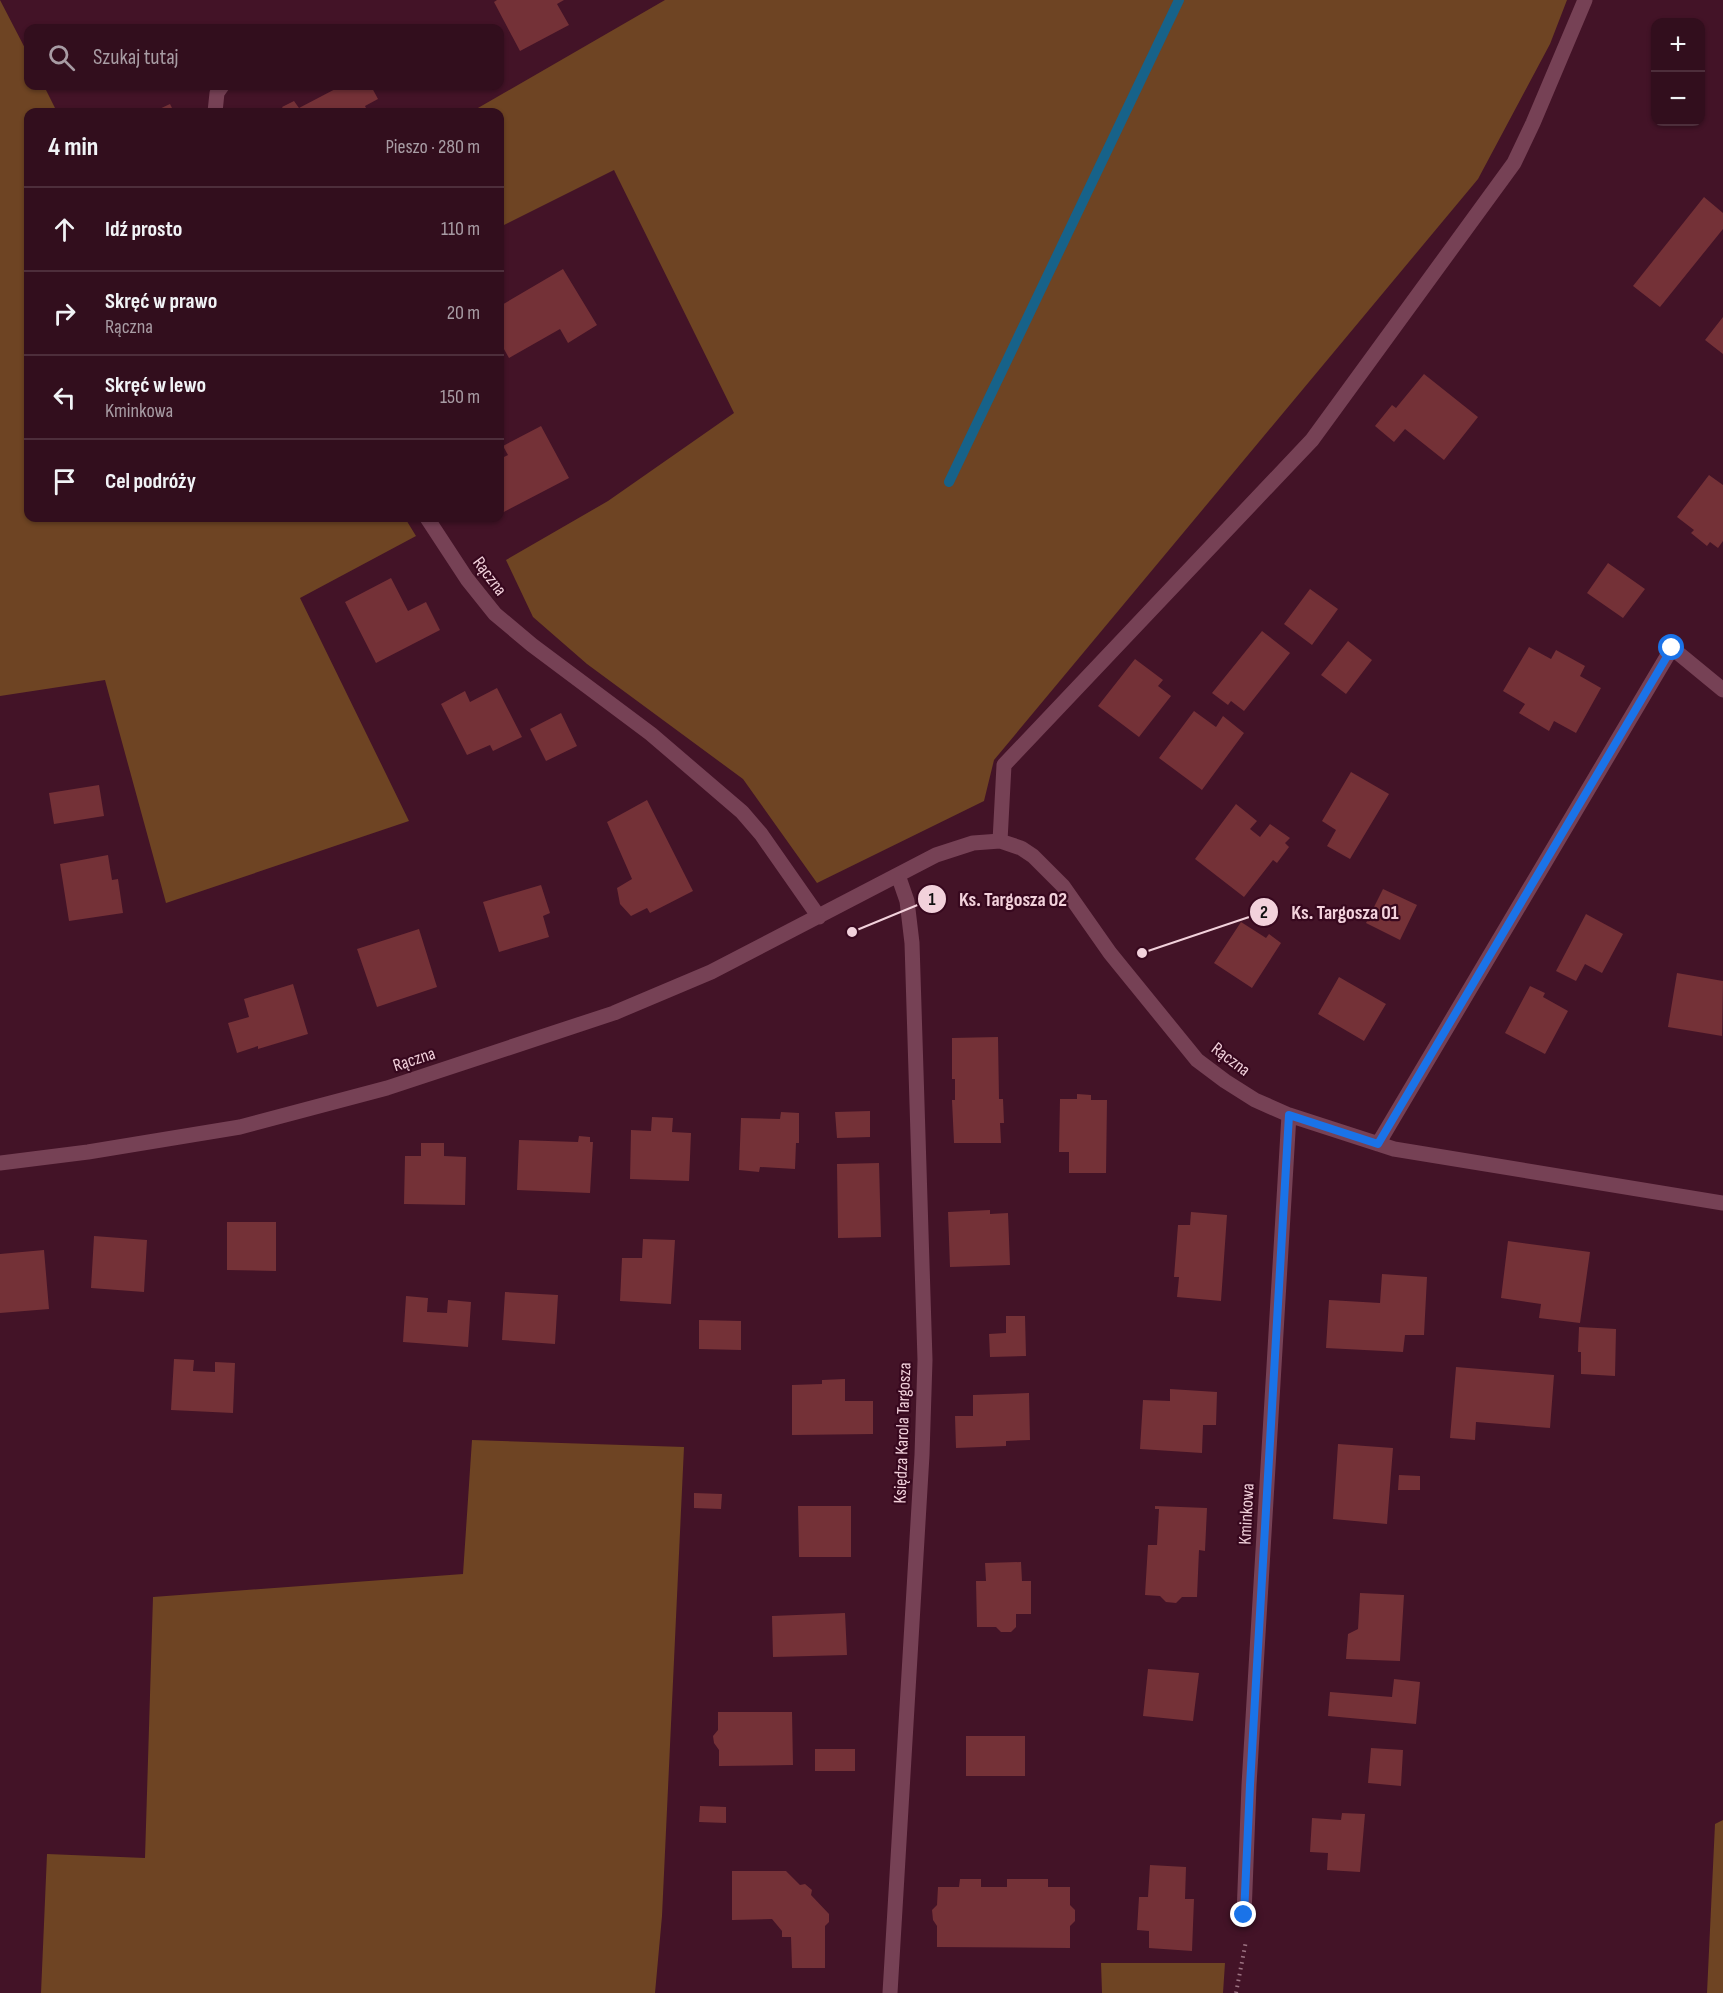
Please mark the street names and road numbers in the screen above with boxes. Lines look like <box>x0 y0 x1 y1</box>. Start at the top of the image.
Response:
street label: Rączna <box>468 553 511 600</box>
street label: Rączna <box>1207 1038 1254 1081</box>
street label: Rączna <box>390 1043 438 1076</box>
street label: Księdza Karola Targosza <box>890 1362 915 1504</box>
street label: Kminkowa <box>1234 1483 1259 1545</box>

